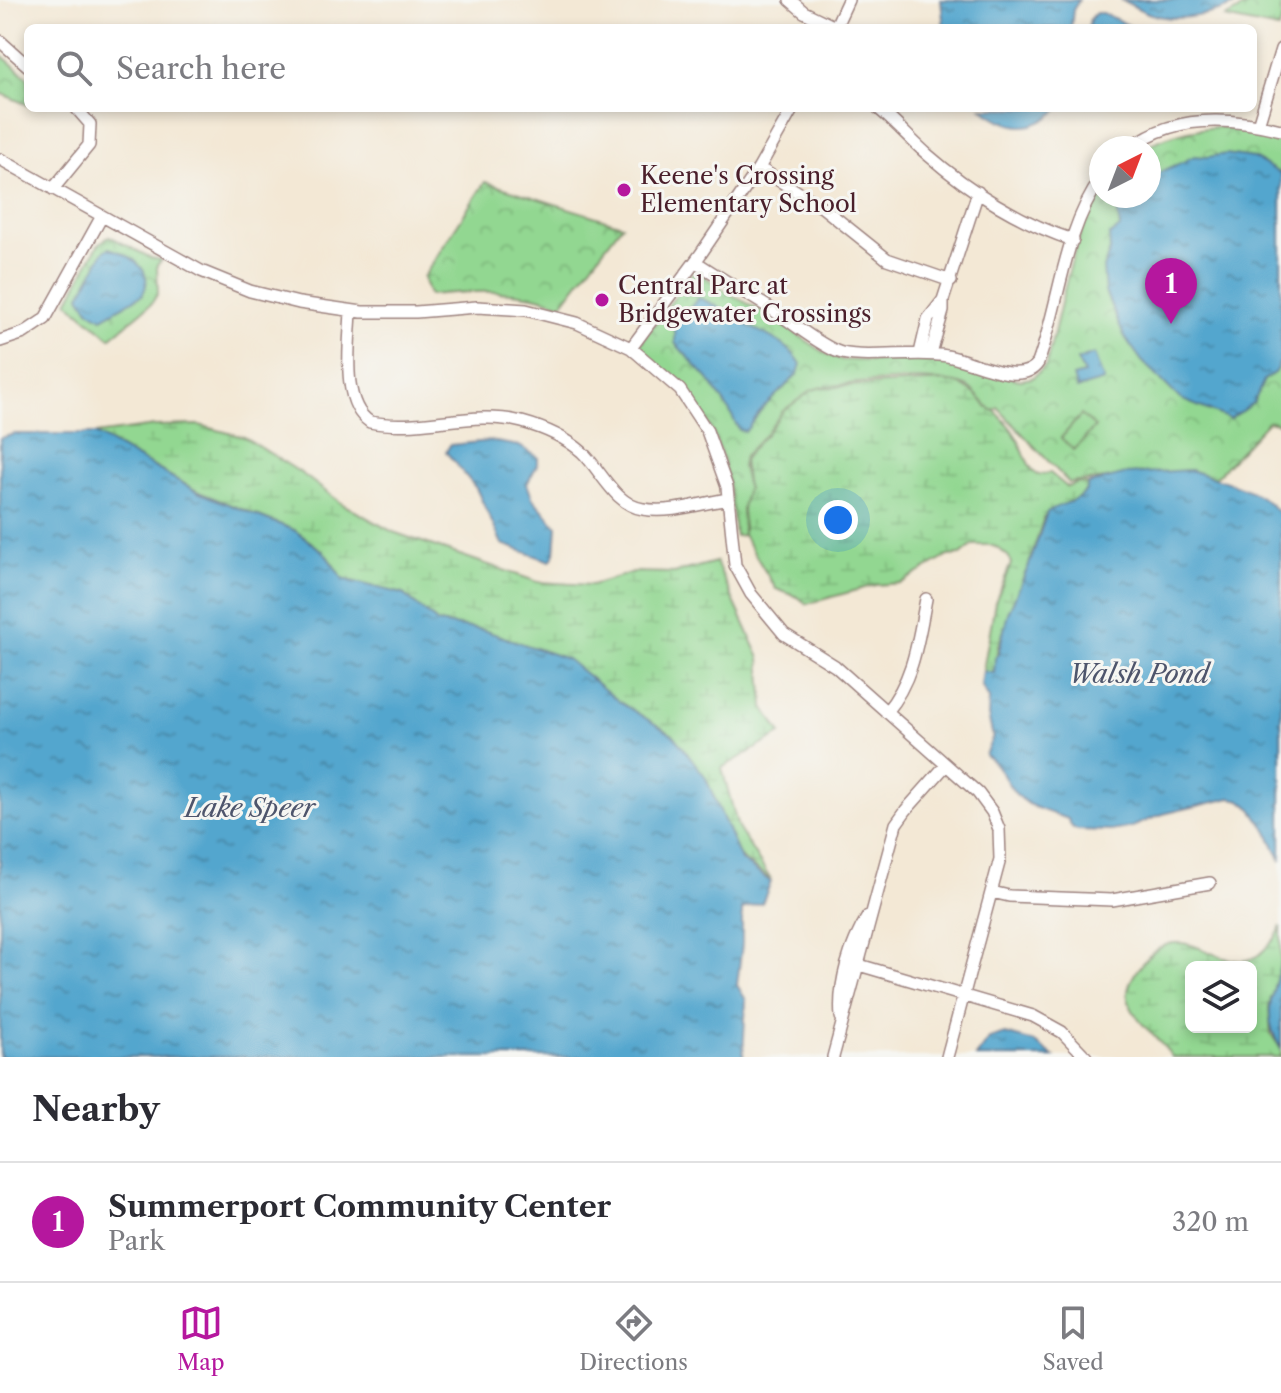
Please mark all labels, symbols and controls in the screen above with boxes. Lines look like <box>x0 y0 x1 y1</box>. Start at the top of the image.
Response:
search box <box>24 24 1257 112</box>
icon: search <box>52 46 96 90</box>
text: Search here <box>116 50 286 87</box>
north arrow <box>1089 136 1161 208</box>
place label: Keene's Crossing Elementary School <box>640 161 857 218</box>
marker: Keene's Crossing Elementary School <box>615 181 633 199</box>
pin: 1 <box>1145 258 1197 324</box>
place label: Central Parc at Bridgewater Crossings <box>618 271 872 328</box>
marker: Central Parc at Bridgewater Crossings <box>593 291 611 309</box>
your location <box>818 500 858 540</box>
water label: Walsh Pond <box>1069 658 1212 690</box>
water label: Lake Speer <box>183 792 317 824</box>
map controls <box>1185 961 1257 1033</box>
button: layers <box>1185 961 1257 1033</box>
text: Nearby <box>32 1088 160 1130</box>
text: Summerport Community Center <box>108 1188 611 1225</box>
text: 1 <box>52 1206 64 1238</box>
text: 320 m <box>1172 1206 1249 1238</box>
text: Park <box>108 1225 165 1257</box>
tab: Map <box>177 1301 225 1376</box>
tab: Directions <box>579 1301 688 1376</box>
tab: Saved <box>1043 1301 1104 1376</box>

